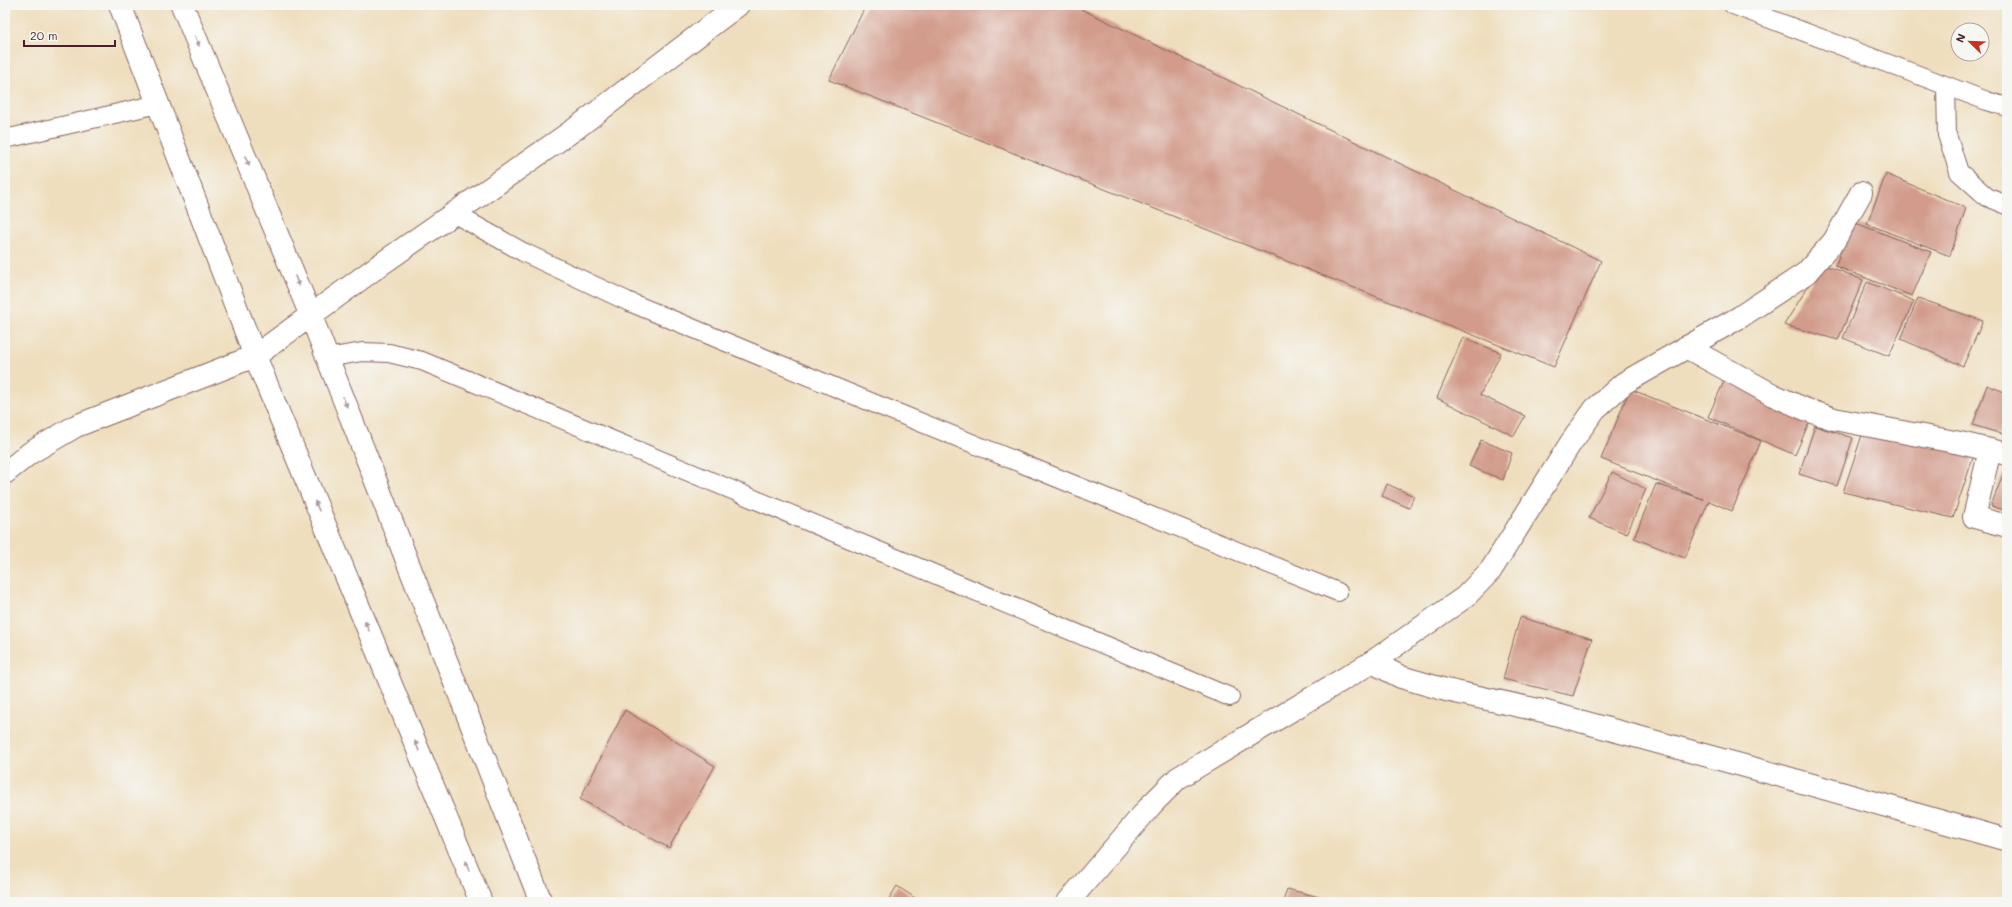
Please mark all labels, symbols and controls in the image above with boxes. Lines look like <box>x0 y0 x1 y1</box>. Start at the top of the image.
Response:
scale bar <box>24 22 115 48</box>
north arrow <box>1950 22 1990 62</box>
text: 20 m <box>30 27 58 43</box>
text: N <box>1952 31 1969 45</box>
one-way arrow <box>193 35 200 47</box>
one-way arrow <box>243 155 250 167</box>
one-way arrow <box>293 275 300 287</box>
one-way arrow <box>342 396 348 408</box>
one-way arrow <box>314 499 320 511</box>
one-way arrow <box>364 620 370 631</box>
one-way arrow <box>413 739 419 751</box>
one-way arrow <box>463 860 470 872</box>

